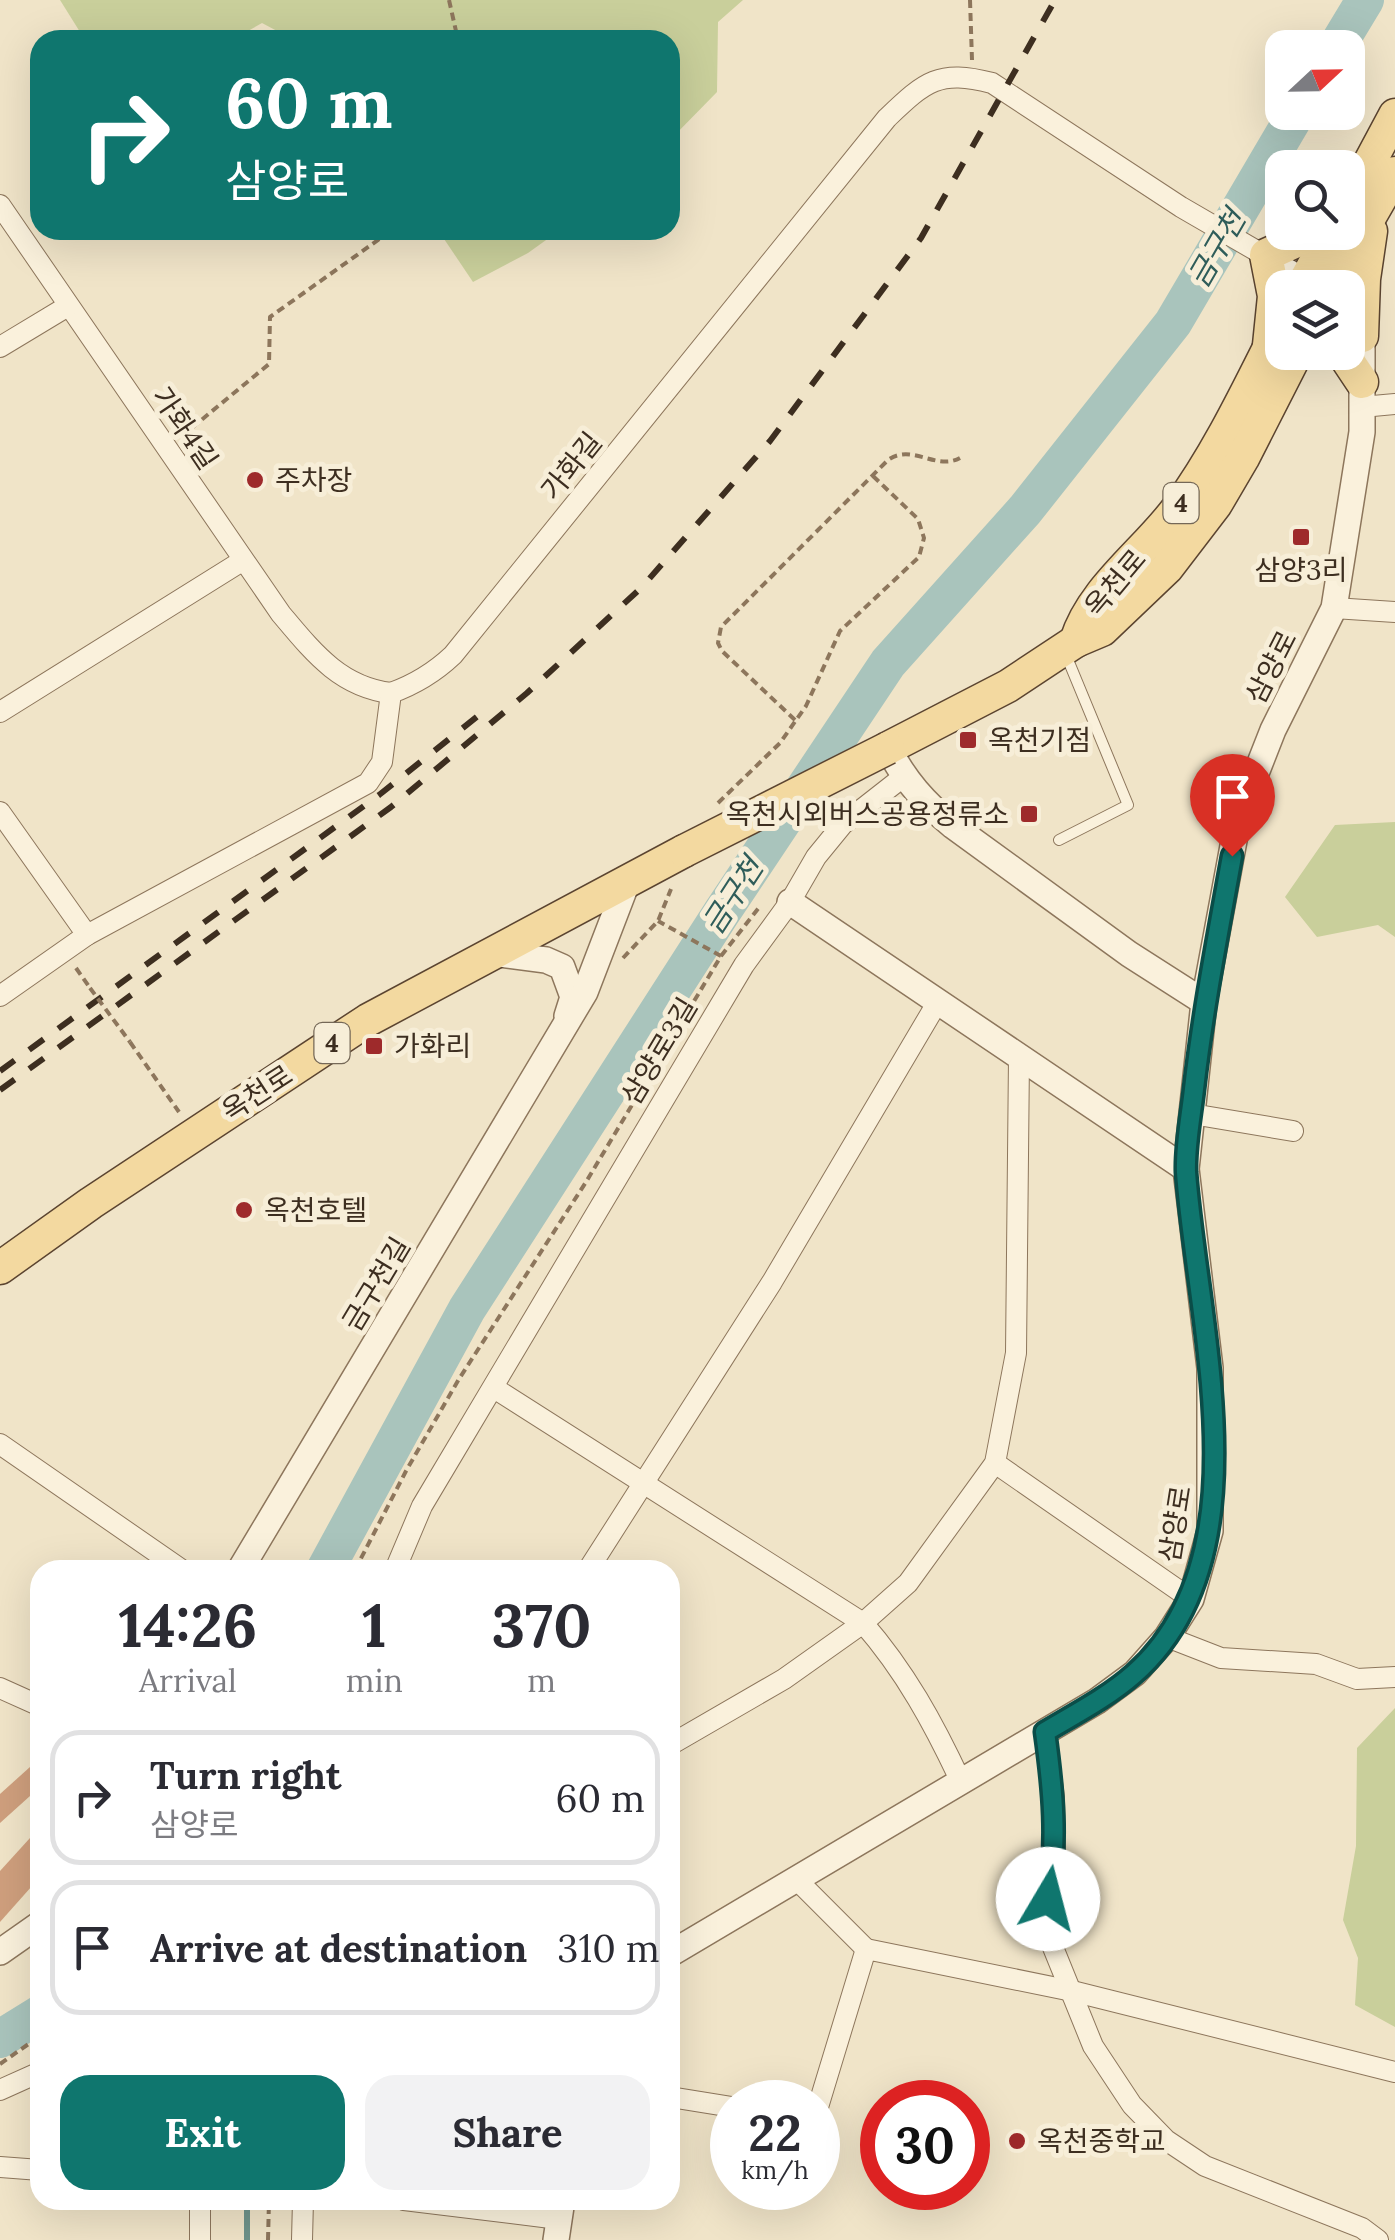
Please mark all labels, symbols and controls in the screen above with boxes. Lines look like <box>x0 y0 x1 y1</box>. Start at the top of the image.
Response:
north arrow <box>1265 30 1365 130</box>
map controls <box>1265 30 1365 370</box>
text: 60 m <box>225 58 393 147</box>
icon: right <box>60 70 190 200</box>
button: search <box>1265 150 1365 250</box>
text: 삼양로 <box>225 152 349 209</box>
water label: 금구천 <box>1179 200 1255 294</box>
button: layers <box>1265 270 1365 370</box>
street label: 가화4길 <box>144 380 226 476</box>
street label: 가화길 <box>533 425 609 507</box>
place label: 주차장 <box>275 462 352 498</box>
marker: 주차장 <box>244 469 266 491</box>
road number: 4 <box>1164 483 1198 523</box>
marker: 삼양3리 <box>1290 526 1312 548</box>
street label: 옥천로 <box>1076 542 1154 624</box>
place label: 삼양3리 <box>1255 552 1347 588</box>
street label: 삼양로 <box>1237 624 1305 710</box>
place label: 옥천기점 <box>988 722 1091 758</box>
marker: 옥천기점 <box>957 729 979 751</box>
pin <box>1190 754 1275 857</box>
icon: arrive <box>1205 769 1260 824</box>
place label: 옥천시외버스공용정류소 <box>726 796 1009 832</box>
marker: 옥천시외버스공용정류소 <box>1018 803 1040 825</box>
water label: 금구천 <box>694 848 772 941</box>
street label: 삼양로3길 <box>613 991 705 1111</box>
road number: 4 <box>314 1023 350 1063</box>
place label: 가화리 <box>394 1028 471 1064</box>
marker: 가화리 <box>363 1035 385 1057</box>
street label: 옥천로 <box>215 1057 299 1129</box>
place label: 옥천호텔 <box>264 1192 367 1228</box>
marker: 옥천호텔 <box>233 1199 255 1221</box>
street label: 금구천길 <box>334 1231 418 1337</box>
street label: 삼양로 <box>1151 1483 1199 1565</box>
text: 14:26 <box>119 1587 257 1663</box>
text: 1 <box>362 1587 387 1663</box>
text: 370 <box>491 1587 591 1663</box>
text: Arrival <box>139 1660 237 1701</box>
text: min <box>346 1660 403 1701</box>
text: m <box>527 1660 556 1701</box>
text: Turn right <box>150 1751 341 1799</box>
icon: right <box>65 1770 120 1825</box>
text: 60 m <box>555 1774 645 1822</box>
text: 삼양로 <box>150 1804 238 1845</box>
position arrow <box>996 1847 1100 1951</box>
icon: arrive <box>65 1920 120 1975</box>
text: Arrive at destination <box>150 1924 527 1972</box>
text: 310 m <box>557 1924 660 1972</box>
button: Exit <box>60 2075 345 2190</box>
button: Share <box>365 2075 650 2190</box>
speed limit sign: 30 <box>860 2080 990 2210</box>
text: 22 <box>748 2101 802 2165</box>
place label: 옥천중학교 <box>1037 2123 1166 2159</box>
marker: 옥천중학교 <box>1006 2130 1028 2152</box>
text: km/h <box>741 2154 809 2186</box>

